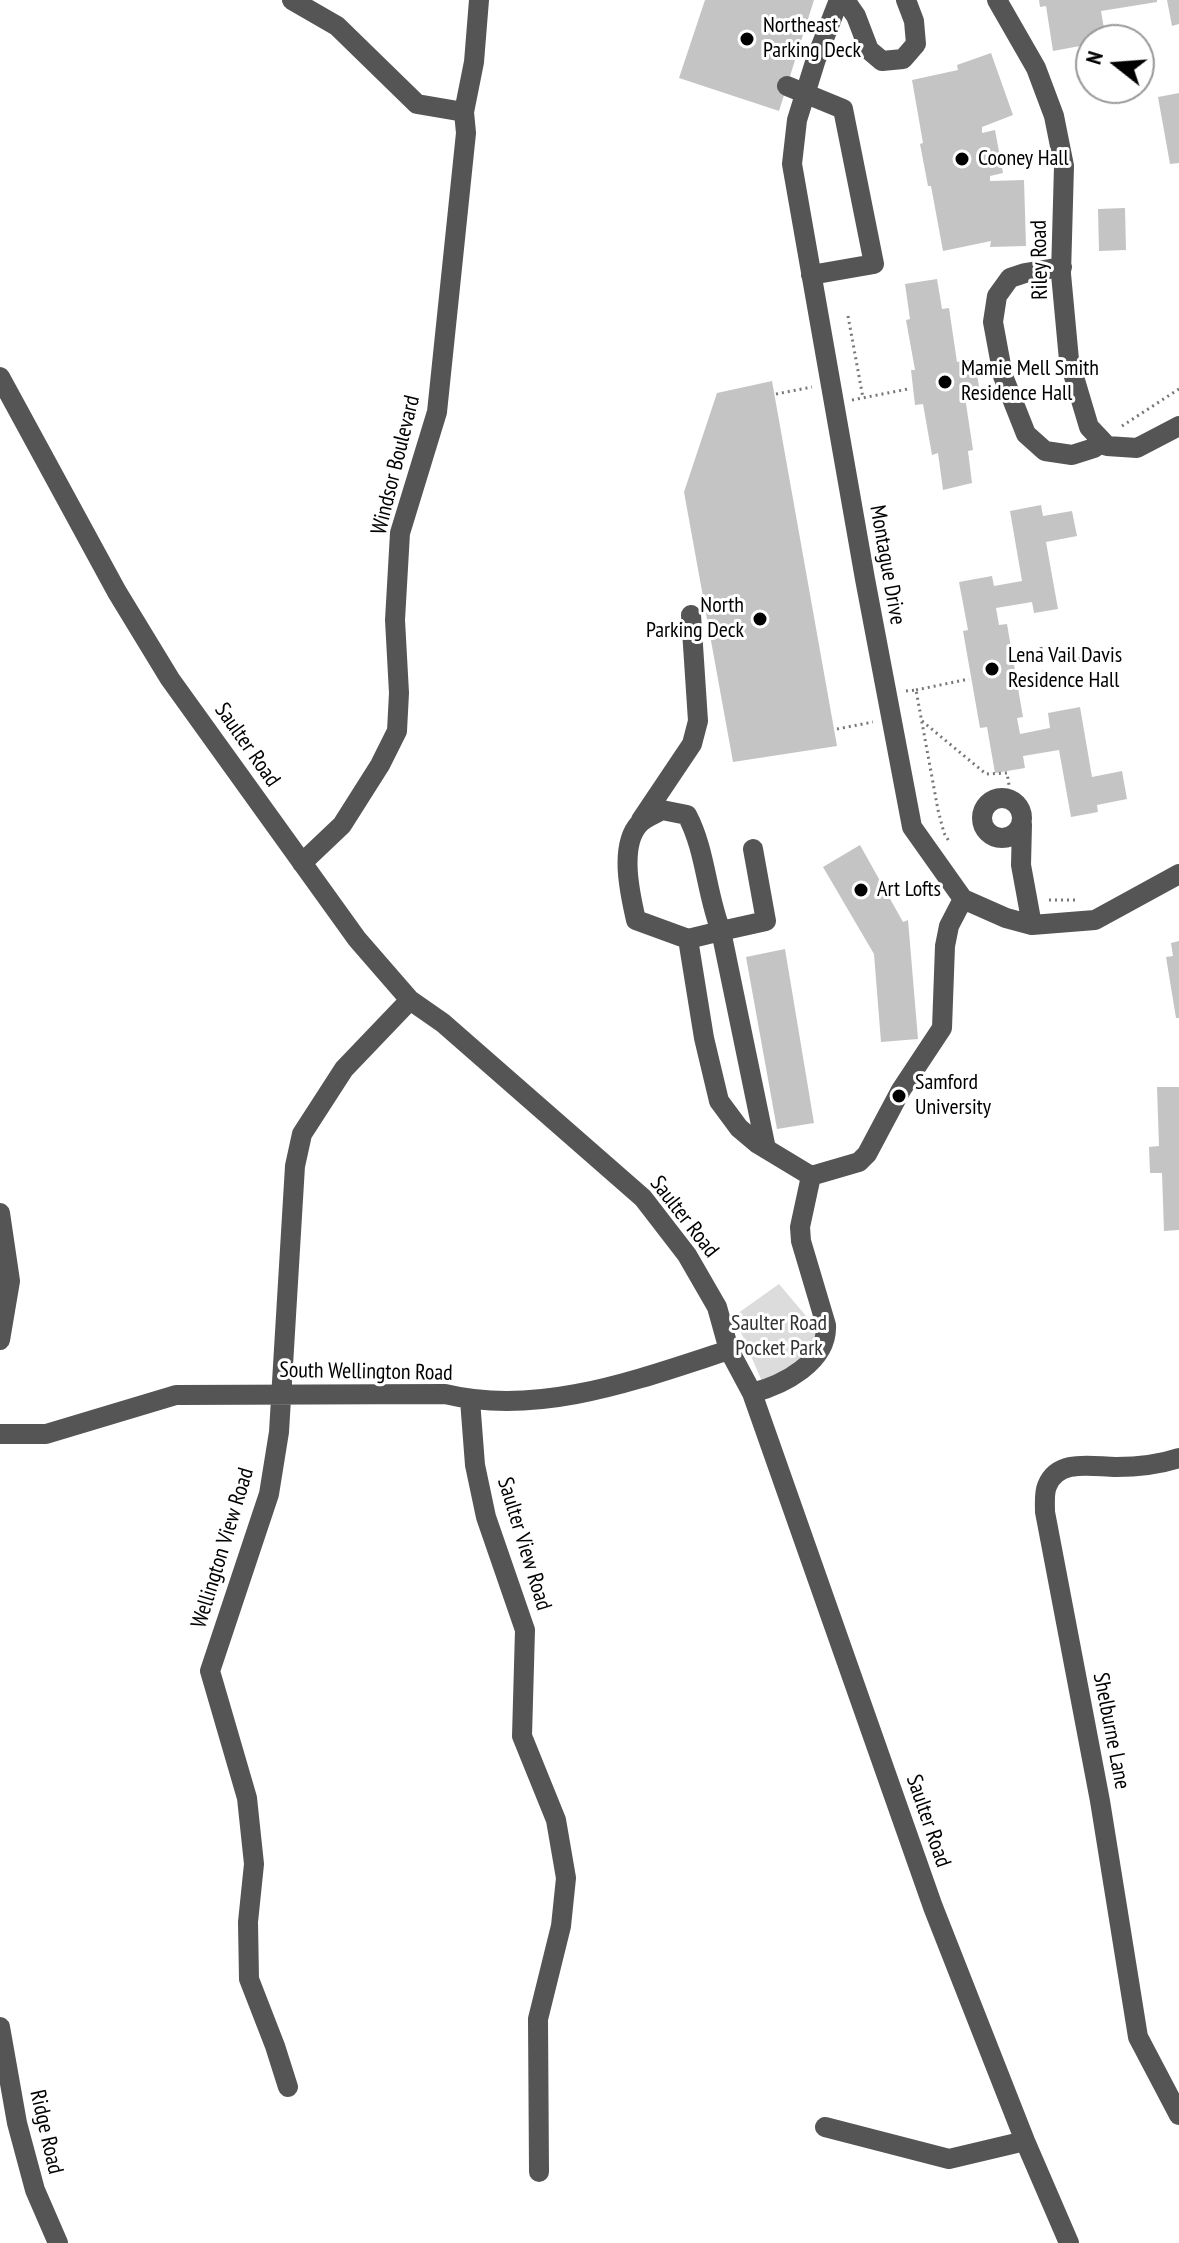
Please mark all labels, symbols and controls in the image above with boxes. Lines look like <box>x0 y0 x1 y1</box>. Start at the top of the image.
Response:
place label: Northeast Parking Deck <box>763 13 861 64</box>
north arrow <box>1075 24 1155 104</box>
marker: Northeast Parking Deck <box>738 30 756 48</box>
text: N <box>1079 48 1109 67</box>
place label: Cooney Hall <box>978 146 1069 172</box>
marker: Cooney Hall <box>953 150 971 168</box>
street label: Riley Road <box>1026 220 1054 300</box>
place label: Mamie Mell Smith Residence Hall <box>961 356 1099 408</box>
marker: Mamie Mell Smith Residence Hall <box>936 373 954 391</box>
street label: Windsor Boulevard <box>366 393 426 537</box>
street label: Montague Drive <box>864 503 910 627</box>
place label: North Parking Deck <box>646 593 744 644</box>
marker: North Parking Deck <box>751 610 769 628</box>
place label: Lena Vail Davis Residence Hall <box>1008 643 1122 694</box>
marker: Lena Vail Davis Residence Hall <box>983 660 1001 678</box>
street label: Saulter Road <box>209 698 285 792</box>
place label: Art Lofts <box>877 877 941 903</box>
marker: Art Lofts <box>852 881 870 899</box>
place label: Samford University <box>915 1070 991 1122</box>
marker: Samford University <box>890 1087 908 1105</box>
street label: Saulter Road <box>644 1171 724 1263</box>
park label: Saulter Road Pocket Park <box>731 1311 827 1362</box>
street label: South Wellington Road <box>279 1357 453 1387</box>
street label: Wellington View Road <box>186 1465 260 1631</box>
street label: Saulter View Road <box>491 1474 557 1614</box>
street label: Shelburne Lane <box>1087 1670 1135 1792</box>
street label: Saulter Road <box>900 1771 956 1871</box>
street label: Ridge Road <box>24 2087 68 2177</box>

